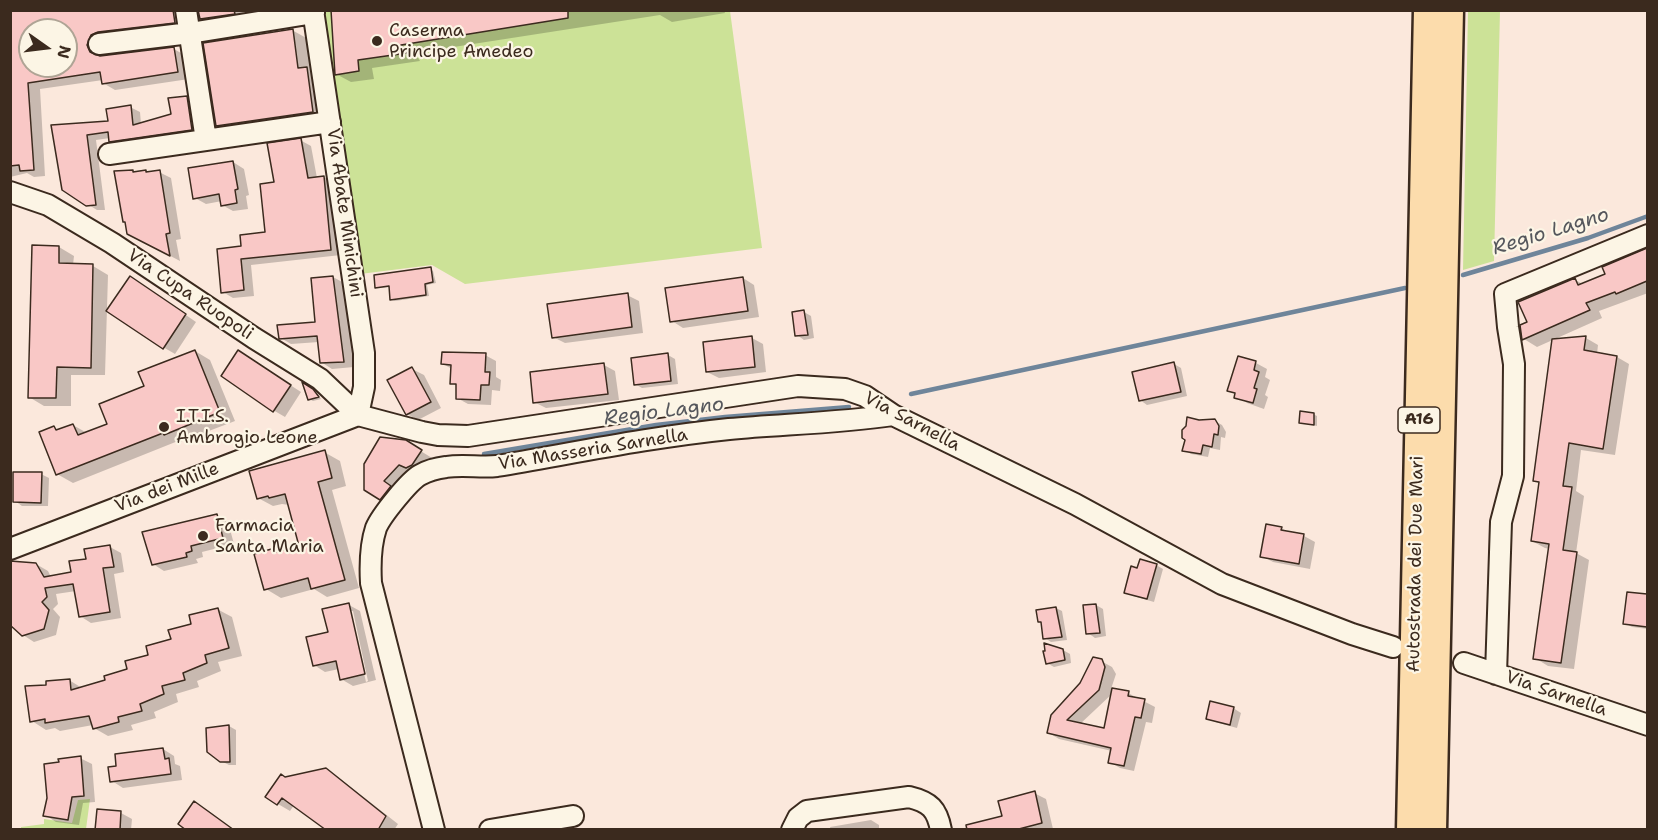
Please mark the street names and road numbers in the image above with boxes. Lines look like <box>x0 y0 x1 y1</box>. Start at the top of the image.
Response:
street label: Via Abate Minichini <box>321 127 367 299</box>
street label: Via Cupa Ruopoli <box>123 245 257 345</box>
street label: Via Sarnella <box>860 388 964 456</box>
road number: A16 <box>1398 407 1440 433</box>
street label: Via Masseria Sarnella <box>497 424 689 476</box>
street label: Autostrada dei Due Mari <box>1403 455 1429 673</box>
street label: Via dei Mille <box>112 458 222 518</box>
street label: Via Sarnella <box>1502 667 1610 721</box>

